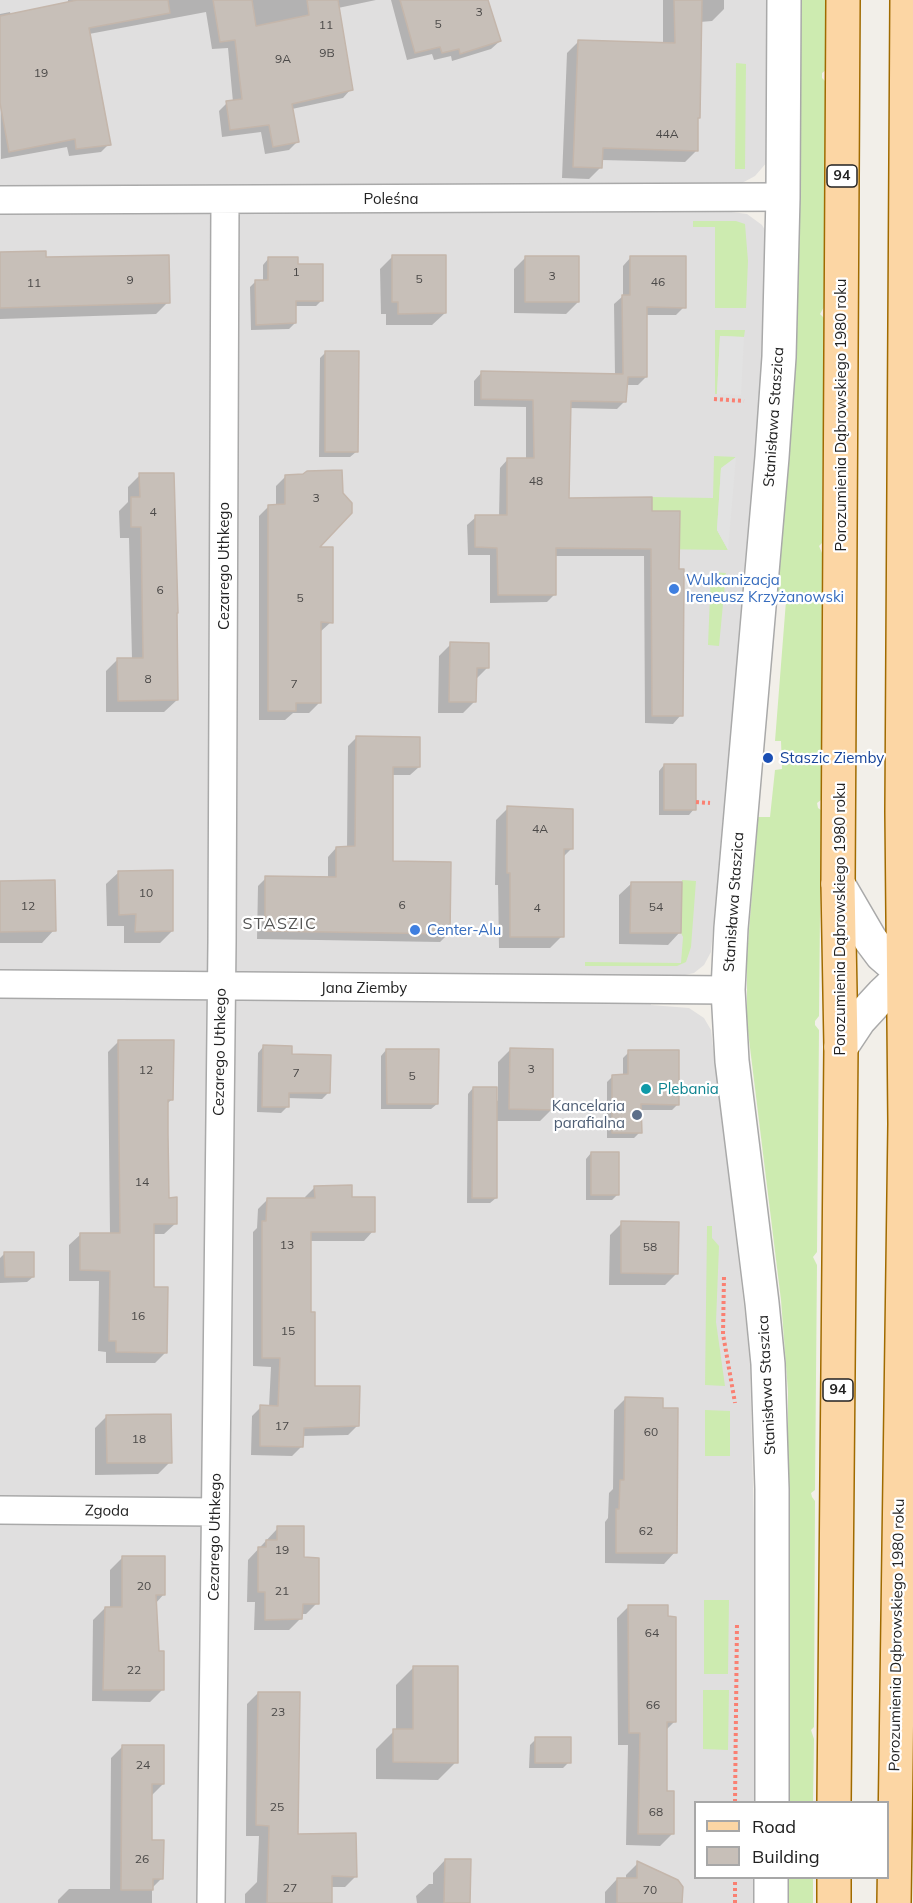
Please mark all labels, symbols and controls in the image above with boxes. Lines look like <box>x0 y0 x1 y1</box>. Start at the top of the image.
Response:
house number: 3 <box>475 5 483 19</box>
house number: 5 <box>434 17 442 31</box>
house number: 11 <box>319 18 333 32</box>
house number: 9B <box>319 46 335 60</box>
house number: 9A <box>275 52 291 66</box>
house number: 19 <box>34 66 48 80</box>
house number: 44A <box>655 127 679 141</box>
road number: 94 <box>827 165 857 187</box>
street label: Poleśna <box>364 190 418 208</box>
house number: 1 <box>292 265 300 279</box>
house number: 3 <box>548 269 556 283</box>
house number: 5 <box>415 272 423 286</box>
house number: 9 <box>126 273 134 287</box>
house number: 46 <box>651 275 665 289</box>
house number: 11 <box>27 276 41 290</box>
street label: Porozumienia Dąbrowskiego 1980 roku <box>832 279 850 551</box>
street label: Stanisława Staszica <box>760 346 788 488</box>
house number: 48 <box>529 474 543 488</box>
house number: 3 <box>312 491 320 505</box>
street label: Cezarego Uthkego <box>215 502 233 630</box>
house number: 4 <box>149 505 157 519</box>
place label: Wulkanizacja Ireneusz Krzyżanowski <box>686 571 844 606</box>
marker: Wulkanizacja Ireneusz Krzyżanowski <box>667 582 681 596</box>
house number: 6 <box>156 583 164 597</box>
house number: 5 <box>296 591 304 605</box>
house number: 8 <box>144 672 152 686</box>
house number: 7 <box>290 677 298 691</box>
place label: Staszic Ziemby <box>780 749 884 767</box>
marker: Staszic Ziemby <box>761 751 775 765</box>
street label: Porozumienia Dąbrowskiego 1980 roku <box>831 783 849 1055</box>
house number: 4A <box>532 822 548 836</box>
street label: Stanisława Staszica <box>720 831 748 973</box>
house number: 10 <box>139 886 153 900</box>
house number: 6 <box>398 898 406 912</box>
house number: 12 <box>21 899 35 913</box>
house number: 54 <box>649 900 663 914</box>
house number: 4 <box>533 901 541 915</box>
district label: STASZIC <box>243 914 317 934</box>
place label: Center-Alu <box>427 921 502 939</box>
marker: Center-Alu <box>408 923 422 937</box>
street label: Jana Ziemby <box>321 979 407 997</box>
street label: Cezarego Uthkego <box>210 988 230 1116</box>
house number: 3 <box>527 1062 535 1076</box>
house number: 12 <box>139 1063 153 1077</box>
house number: 7 <box>292 1066 300 1080</box>
house number: 5 <box>408 1069 416 1083</box>
place label: Plebania <box>658 1080 719 1098</box>
marker: Plebania <box>639 1082 653 1096</box>
place label: Kancelaria parafialna <box>552 1097 625 1132</box>
marker: Kancelaria parafialna <box>630 1108 644 1122</box>
house number: 14 <box>135 1175 149 1189</box>
house number: 13 <box>280 1238 294 1252</box>
house number: 58 <box>643 1240 657 1254</box>
house number: 16 <box>131 1309 145 1323</box>
street label: Stanisława Staszica <box>754 1314 780 1456</box>
house number: 15 <box>281 1324 295 1338</box>
road number: 94 <box>823 1379 853 1401</box>
house number: 17 <box>275 1419 289 1433</box>
house number: 60 <box>644 1425 658 1439</box>
house number: 18 <box>132 1432 146 1446</box>
street label: Cezarego Uthkego <box>205 1473 225 1601</box>
street label: Porozumienia Dąbrowskiego 1980 roku <box>886 1498 908 1772</box>
street label: Zgoda <box>85 1502 129 1520</box>
house number: 62 <box>639 1524 653 1538</box>
house number: 19 <box>275 1543 289 1557</box>
house number: 20 <box>137 1579 151 1593</box>
house number: 21 <box>275 1584 289 1598</box>
house number: 64 <box>645 1626 659 1640</box>
house number: 22 <box>127 1663 141 1677</box>
house number: 66 <box>646 1698 660 1712</box>
house number: 23 <box>271 1705 285 1719</box>
house number: 24 <box>136 1758 150 1772</box>
house number: 25 <box>270 1800 284 1814</box>
legend <box>694 1801 889 1879</box>
house number: 68 <box>649 1805 663 1819</box>
text: Road <box>752 1815 796 1838</box>
text: Building <box>752 1845 820 1868</box>
house number: 26 <box>135 1852 149 1866</box>
house number: 27 <box>283 1881 297 1895</box>
house number: 70 <box>643 1883 657 1897</box>

